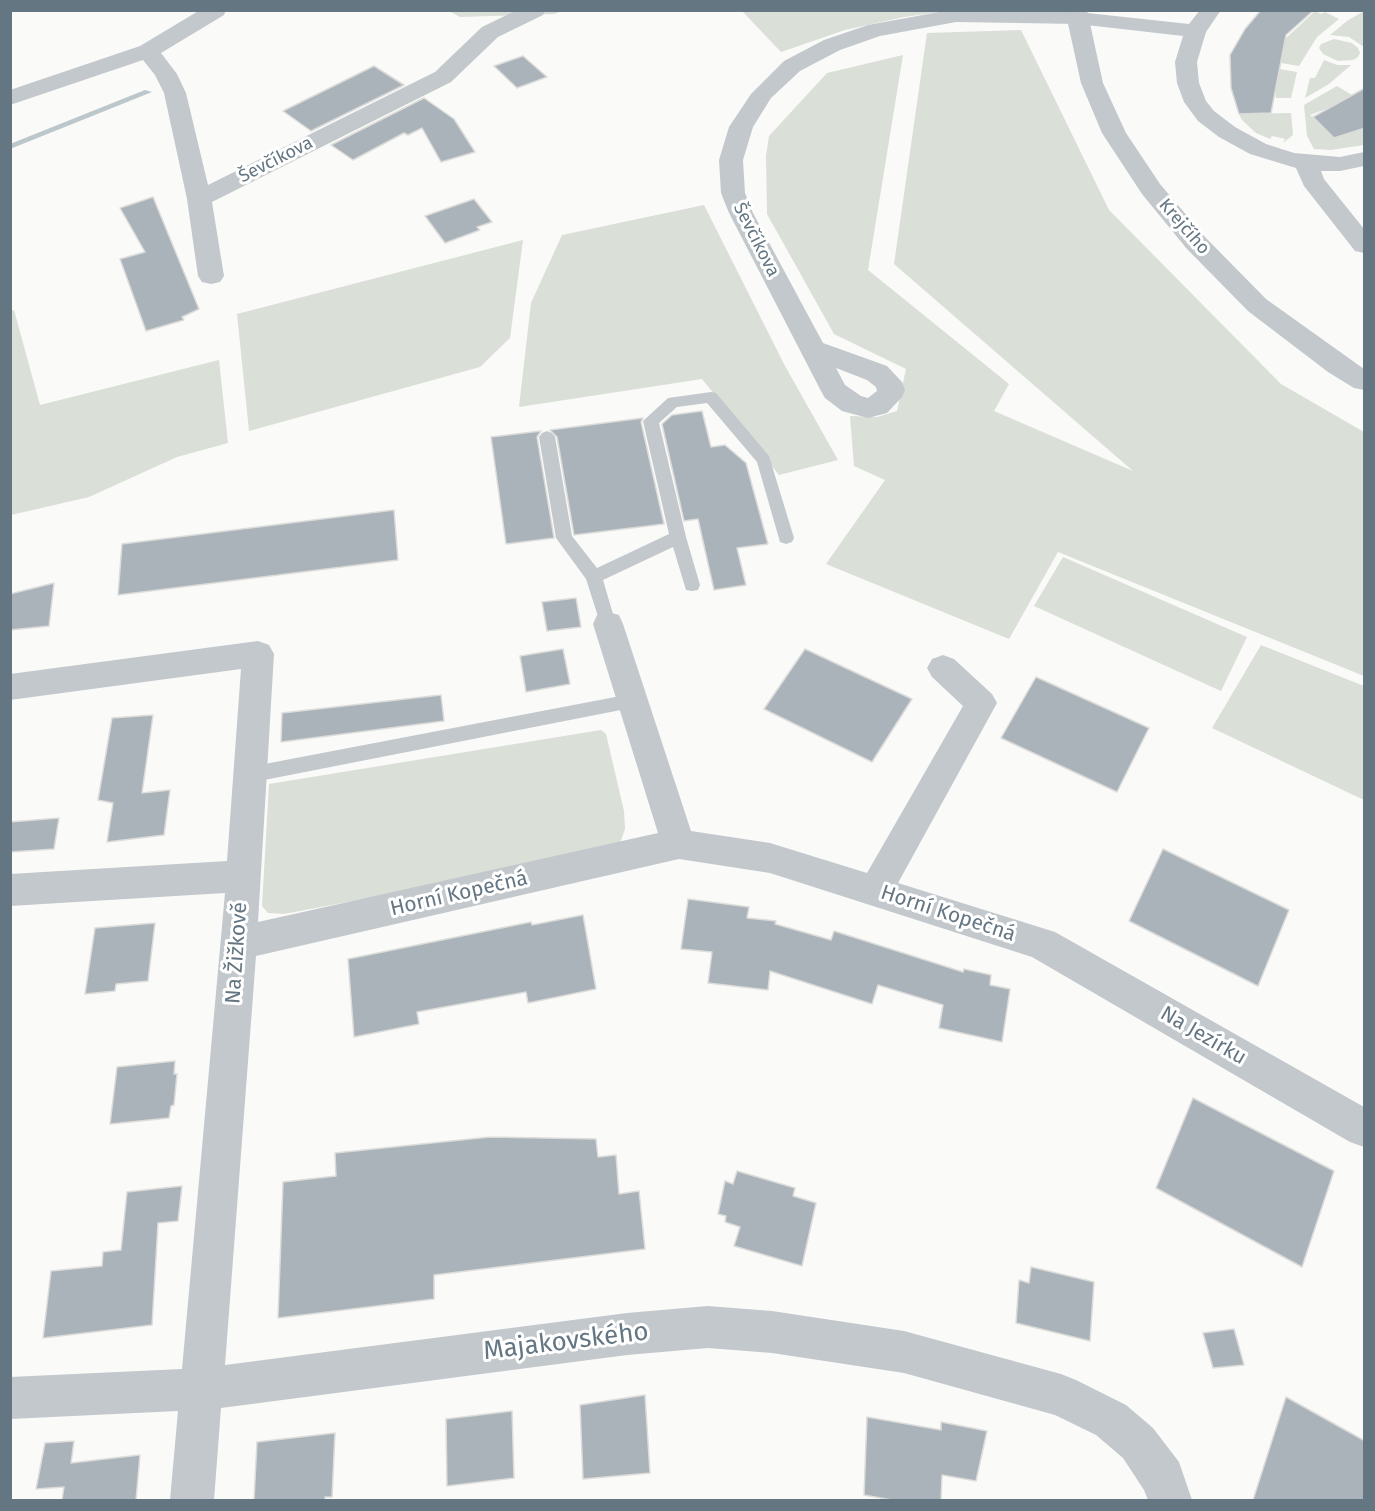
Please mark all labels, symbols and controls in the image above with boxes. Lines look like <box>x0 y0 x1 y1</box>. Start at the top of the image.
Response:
street label: Ševčíkova <box>235 132 317 188</box>
street label: Krejčího <box>1154 195 1214 259</box>
street label: Ševčíkova <box>728 199 784 281</box>
street label: Horní Kopečná <box>388 866 530 922</box>
street label: Horní Kopečná <box>877 880 1019 948</box>
street label: Na Žižkově <box>221 901 253 1005</box>
street label: Na Jezírku <box>1156 1001 1250 1071</box>
street label: Majakovského <box>482 1316 650 1368</box>

